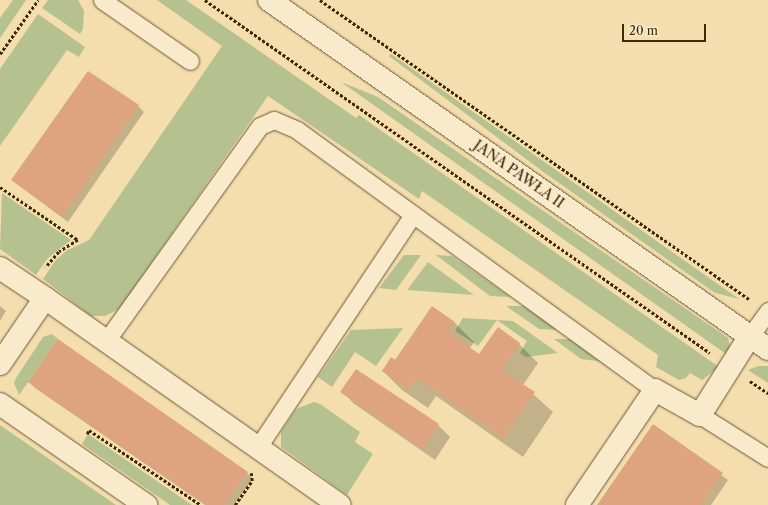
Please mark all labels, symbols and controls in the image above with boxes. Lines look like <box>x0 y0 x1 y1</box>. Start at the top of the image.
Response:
scale bar <box>624 16 708 42</box>
text: 20 m <box>629 23 658 38</box>
street label: JANA PAWŁA II <box>470 136 568 212</box>

